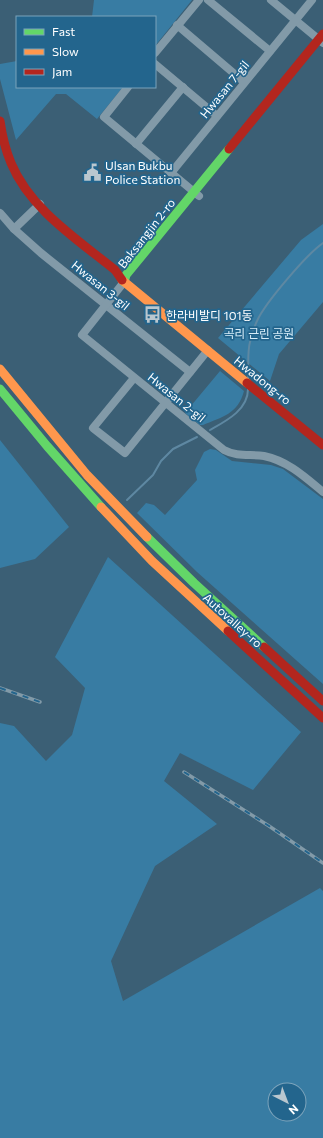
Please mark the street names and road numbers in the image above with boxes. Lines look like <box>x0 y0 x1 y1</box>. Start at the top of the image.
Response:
street label: Hwasan 7-gil <box>197 58 251 120</box>
street label: Baksangjin 2-ro <box>114 195 178 271</box>
street label: Hwasan 3-gil <box>69 257 133 313</box>
street label: Hwadong-ro <box>232 353 294 407</box>
street label: Hwasan 2-gil <box>145 370 209 424</box>
street label: Autovalley-ro <box>201 590 265 650</box>

